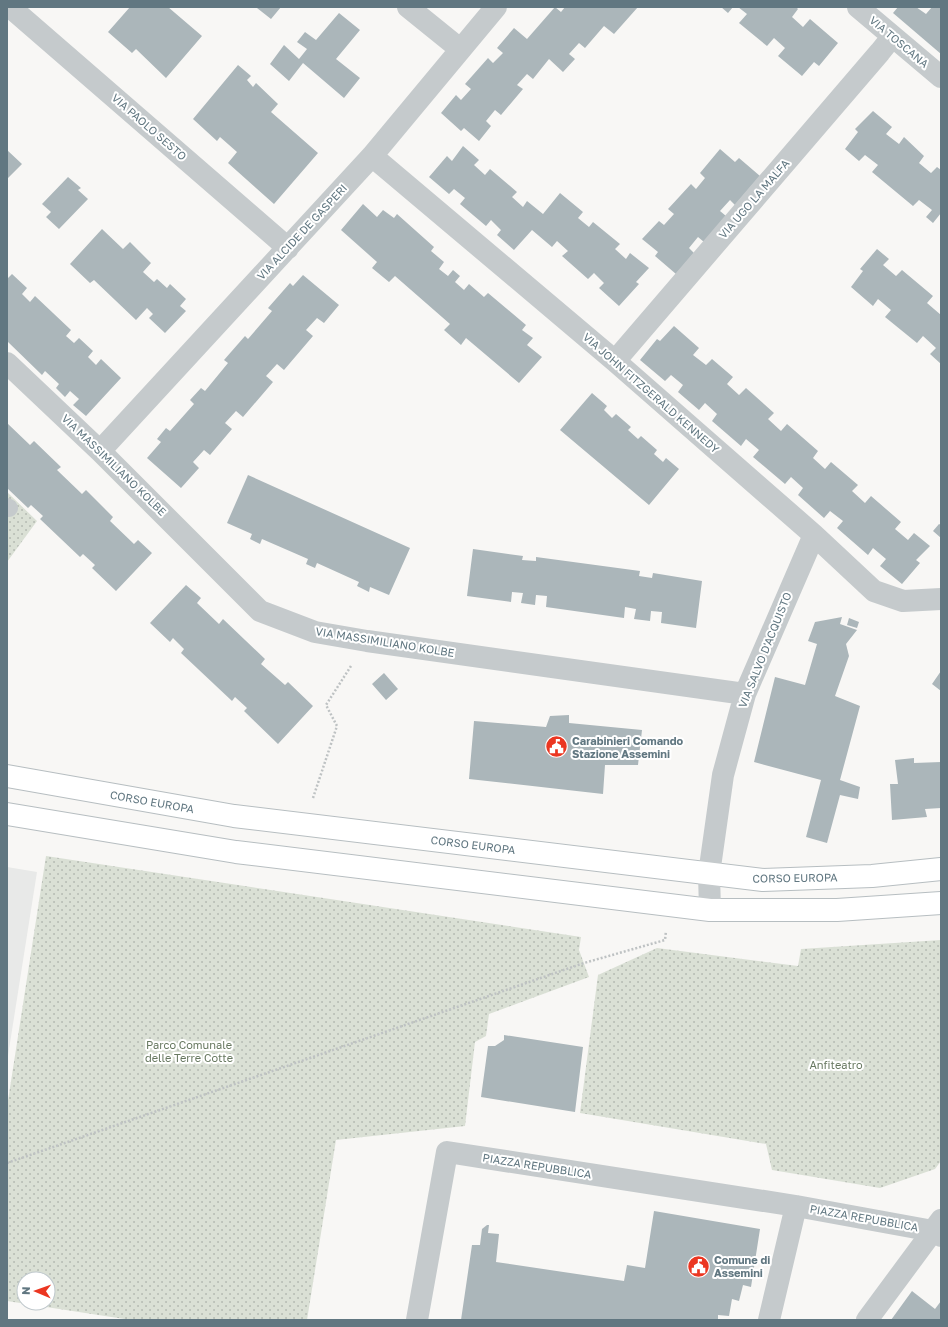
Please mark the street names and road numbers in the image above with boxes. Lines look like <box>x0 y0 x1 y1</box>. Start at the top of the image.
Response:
street label: VIA TOSCANA <box>867 13 932 70</box>
street label: VIA PAOLO SESTO <box>109 91 189 163</box>
street label: VIA UGO LA MALFA <box>716 156 792 241</box>
street label: VIA ALCIDE DE GASPERI <box>254 181 349 282</box>
street label: VIA JOHN FITZGERALD KENNEDY <box>581 330 722 455</box>
street label: VIA MASSIMILIANO KOLBE <box>59 411 170 518</box>
street label: VIA SALVO D'ACQUISTO <box>735 590 794 710</box>
street label: VIA MASSIMILIANO KOLBE <box>315 624 456 659</box>
street label: CORSO EUROPA <box>109 788 196 815</box>
street label: CORSO EUROPA <box>430 833 517 856</box>
street label: CORSO EUROPA <box>752 870 838 885</box>
street label: PIAZZA REPUBBLICA <box>482 1150 593 1181</box>
street label: PIAZZA REPUBBLICA <box>809 1202 920 1234</box>

